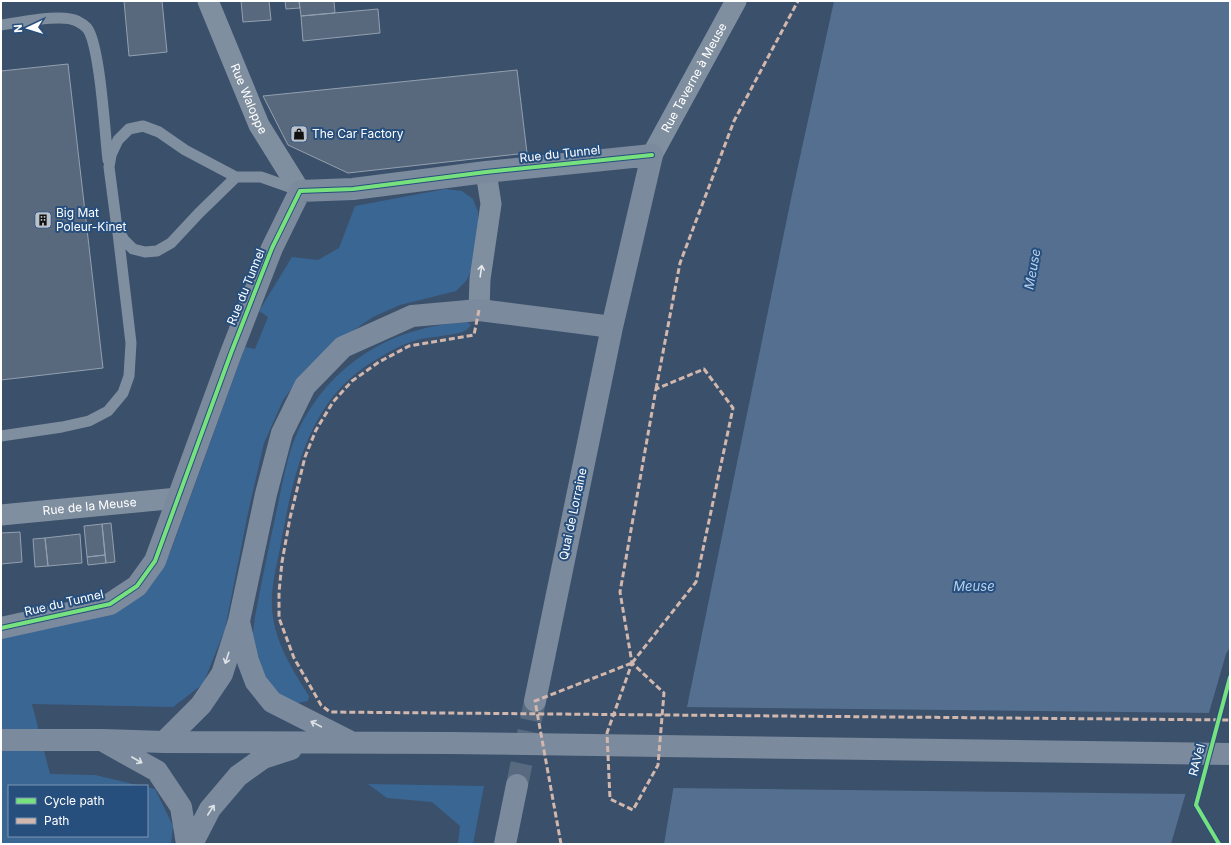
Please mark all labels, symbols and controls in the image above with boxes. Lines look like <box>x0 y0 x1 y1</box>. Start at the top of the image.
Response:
north arrow <box>8 8 48 48</box>
street label: Rue Taverne à Meuse <box>658 20 730 135</box>
text: N <box>11 24 25 33</box>
street label: Rue Waloppe <box>228 61 271 137</box>
shop icon: The Car Factory <box>289 124 309 144</box>
place label: The Car Factory <box>312 126 404 141</box>
street label: Rue du Tunnel <box>519 142 601 165</box>
place label: Big Mat Poleur-Kinet <box>56 205 127 234</box>
building icon: Big Mat Poleur-Kinet <box>33 210 53 230</box>
street label: Rue du Tunnel <box>223 246 268 327</box>
water label: Meuse <box>1021 247 1043 291</box>
one-way arrow <box>477 265 485 278</box>
street label: Quai de Lorraine <box>555 466 590 561</box>
street label: Rue de la Meuse <box>42 494 137 518</box>
water label: Meuse <box>953 578 995 594</box>
street label: Rue du Tunnel <box>23 586 105 619</box>
one-way arrow <box>223 652 230 665</box>
one-way arrow <box>310 720 322 728</box>
street label: RAVel <box>1185 742 1208 778</box>
one-way arrow <box>131 756 143 764</box>
legend <box>8 785 148 837</box>
text: Cycle path <box>44 793 105 808</box>
one-way arrow <box>207 804 215 816</box>
text: Path <box>44 813 69 828</box>

